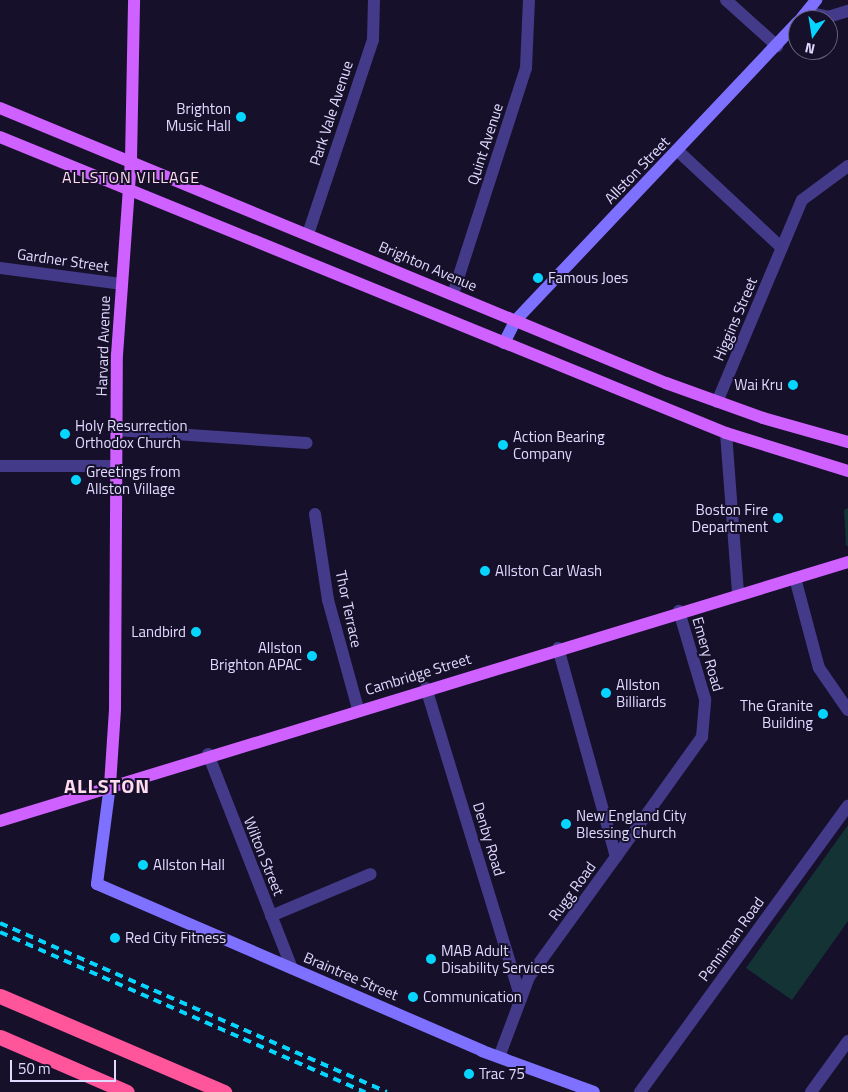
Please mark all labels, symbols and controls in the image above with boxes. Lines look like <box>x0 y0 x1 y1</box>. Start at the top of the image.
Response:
north arrow <box>788 10 838 60</box>
text: N <box>803 38 817 60</box>
street label: Park Vale Avenue <box>306 58 356 168</box>
place label: Brighton Music Hall <box>166 99 231 134</box>
street label: Quint Avenue <box>463 101 507 187</box>
marker: Brighton Music Hall <box>235 111 247 123</box>
street label: Allston Street <box>601 133 673 207</box>
district label: ALLSTON VILLAGE <box>60 167 202 187</box>
street label: Brighton Avenue <box>376 237 480 295</box>
street label: Gardner Street <box>16 245 110 275</box>
place label: Famous Joes <box>548 269 628 287</box>
marker: Famous Joes <box>532 272 544 284</box>
street label: Higgins Street <box>709 274 761 364</box>
street label: Harvard Avenue <box>92 295 114 397</box>
place label: Wai Kru <box>734 376 783 394</box>
marker: Wai Kru <box>787 379 799 391</box>
place label: Holy Resurrection Orthodox Church <box>75 416 187 451</box>
place label: Action Bearing Company <box>513 427 605 462</box>
marker: Holy Resurrection Orthodox Church <box>59 428 71 440</box>
marker: Action Bearing Company <box>497 439 509 451</box>
place label: Greetings from Allston Village <box>86 462 180 497</box>
marker: Greetings from Allston Village <box>70 474 82 486</box>
place label: Boston Fire Department <box>691 500 768 535</box>
marker: Boston Fire Department <box>772 512 784 524</box>
place label: Allston Car Wash <box>495 562 602 580</box>
marker: Allston Car Wash <box>479 565 491 577</box>
street label: Thor Terrace <box>332 569 366 649</box>
street label: Emery Road <box>689 615 727 693</box>
place label: Landbird <box>131 623 186 641</box>
marker: Landbird <box>190 626 202 638</box>
place label: Allston Brighton APAC <box>210 638 302 673</box>
street label: Cambridge Street <box>363 649 473 699</box>
marker: Allston Brighton APAC <box>306 650 318 662</box>
place label: Allston Billiards <box>616 675 666 710</box>
marker: Allston Billiards <box>600 687 612 699</box>
place label: The Granite Building <box>740 696 813 731</box>
marker: The Granite Building <box>817 708 829 720</box>
district label: ALLSTON <box>63 773 151 797</box>
street label: Denby Road <box>469 800 509 878</box>
place label: New England City Blessing Church <box>576 806 687 841</box>
street label: Wilton Street <box>240 814 288 898</box>
marker: New England City Blessing Church <box>560 818 572 830</box>
place label: Allston Hall <box>153 856 225 874</box>
street label: Rugg Road <box>545 858 599 924</box>
marker: Allston Hall <box>137 859 149 871</box>
street label: Penniman Road <box>694 893 768 985</box>
place label: Red City Fitness <box>125 929 226 947</box>
marker: Red City Fitness <box>109 932 121 944</box>
place label: MAB Adult Disability Services <box>441 941 555 976</box>
street label: Braintree Street <box>301 948 401 1004</box>
marker: MAB Adult Disability Services <box>425 953 437 965</box>
place label: Communication <box>423 988 522 1006</box>
marker: Communication <box>407 991 419 1003</box>
scale bar <box>12 1050 119 1082</box>
text: 50 m <box>18 1057 51 1080</box>
place label: Trac 75 <box>479 1065 525 1083</box>
marker: Trac 75 <box>463 1068 475 1080</box>

